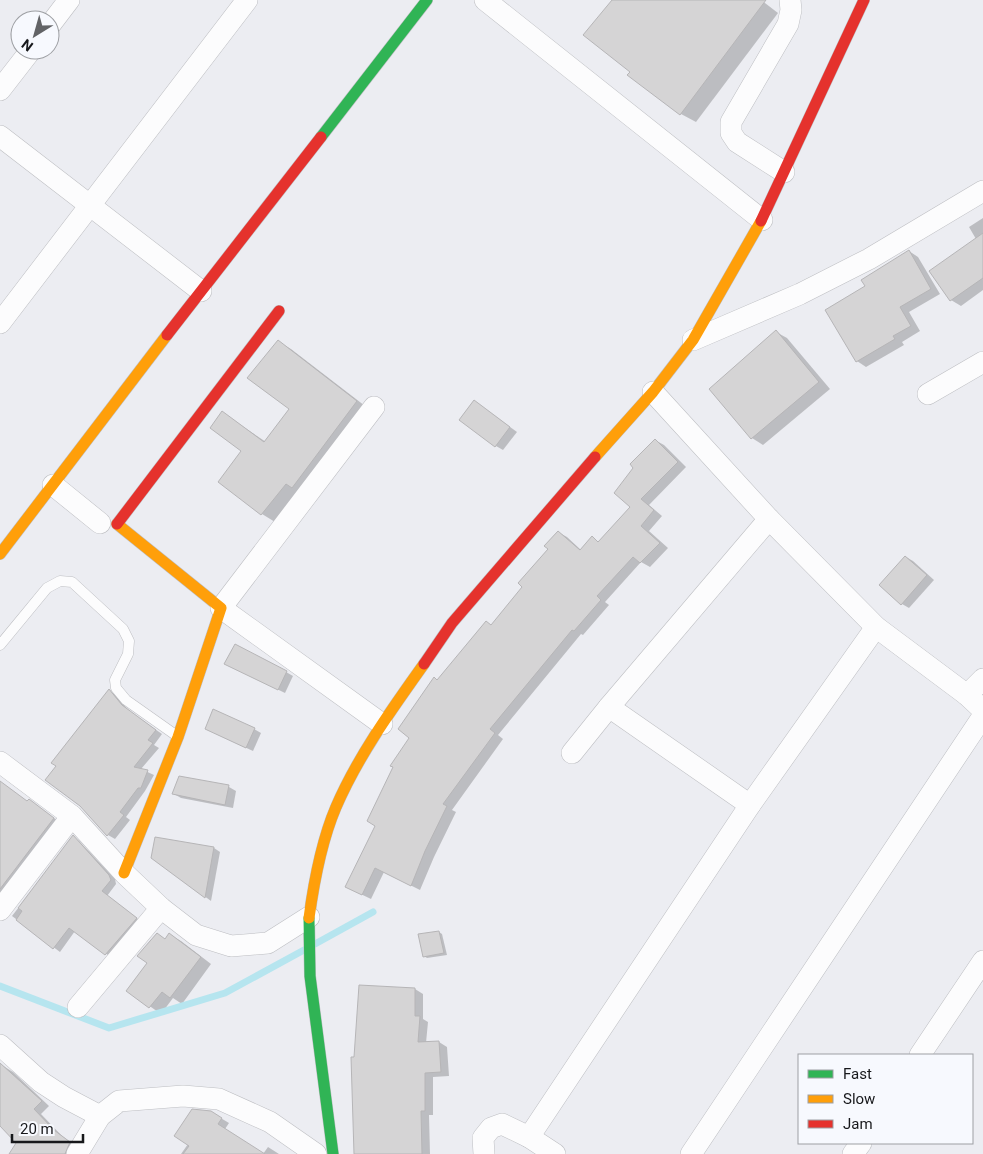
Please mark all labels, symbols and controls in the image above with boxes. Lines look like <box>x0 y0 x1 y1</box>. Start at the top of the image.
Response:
north arrow <box>10 10 60 60</box>
text: N <box>18 36 36 55</box>
legend <box>798 1054 973 1144</box>
text: Fast <box>843 1065 872 1083</box>
text: Slow <box>843 1090 875 1108</box>
scale bar <box>12 1112 84 1144</box>
text: Jam <box>843 1115 873 1133</box>
text: 20 m <box>20 1120 54 1138</box>

